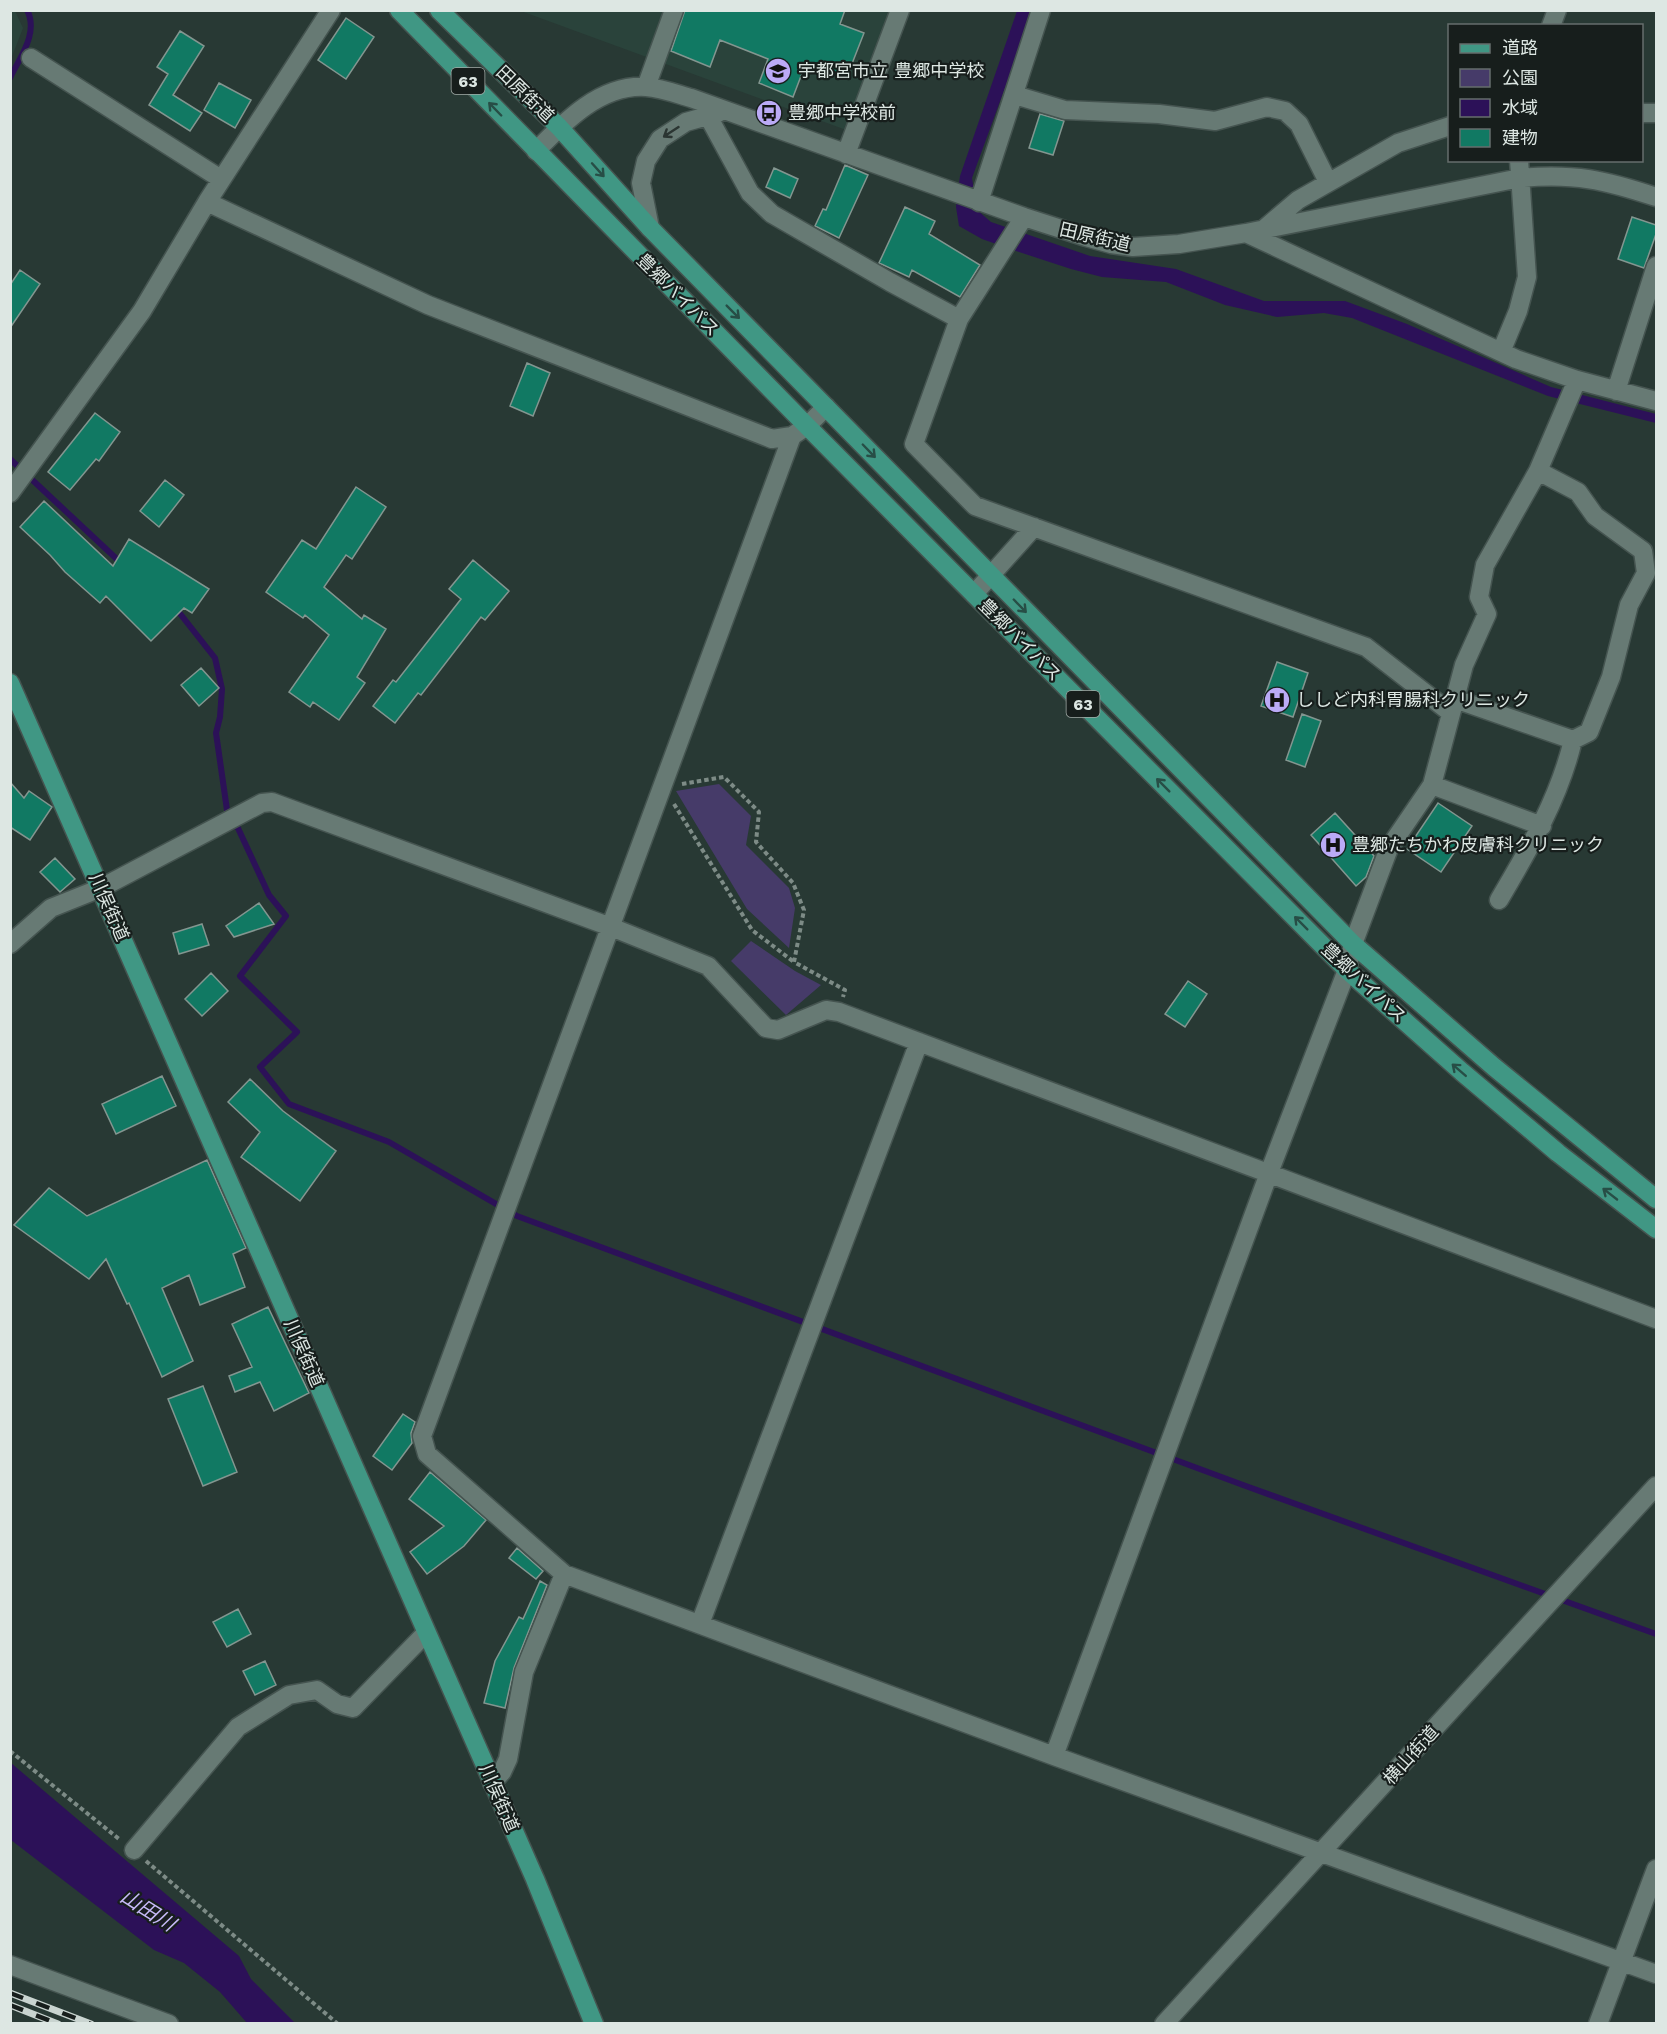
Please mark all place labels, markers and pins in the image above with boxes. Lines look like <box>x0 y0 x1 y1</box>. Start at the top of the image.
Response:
school or university icon: 宇都宮市立 豊郷中学校 <box>763 56 793 86</box>
place label: 宇都宮市立 豊郷中学校 <box>798 60 984 81</box>
bus stop icon: 豊郷中学校前 <box>754 98 784 128</box>
place label: 豊郷中学校前 <box>788 102 896 123</box>
hospital icon: ししど内科胃腸科クリニック <box>1262 685 1292 715</box>
place label: ししど内科胃腸科クリニック <box>1296 689 1530 710</box>
hospital icon: 豊郷たちかわ皮膚科クリニック <box>1318 830 1348 860</box>
place label: 豊郷たちかわ皮膚科クリニック <box>1352 834 1604 855</box>

